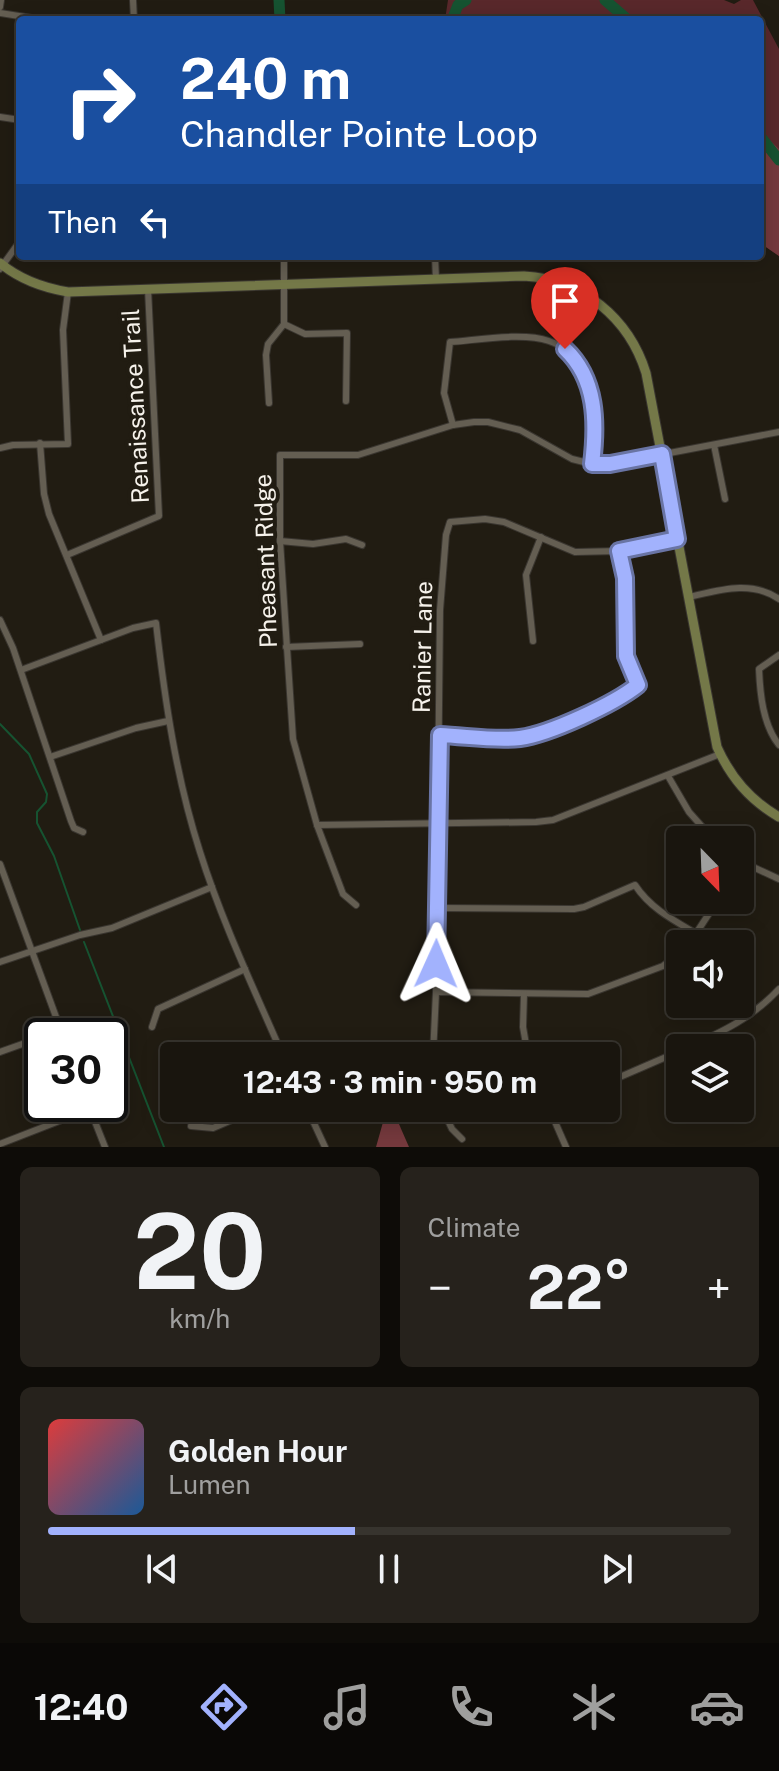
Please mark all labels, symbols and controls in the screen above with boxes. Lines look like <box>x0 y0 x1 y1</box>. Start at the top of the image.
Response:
text: 240 m <box>180 46 351 112</box>
icon: right <box>48 48 152 152</box>
text: Chandler Pointe Loop <box>180 113 538 155</box>
icon: left <box>133 200 177 244</box>
text: Then <box>48 204 117 240</box>
pin <box>531 267 599 349</box>
icon: arrive <box>543 279 587 323</box>
street label: Renaissance Trail <box>116 308 154 504</box>
street label: Pheasant Ridge <box>248 474 282 649</box>
street label: Ranier Lane <box>407 581 437 713</box>
north arrow <box>666 826 754 914</box>
map controls <box>666 826 754 1122</box>
position arrow <box>394 922 478 1006</box>
button: sound <box>666 930 754 1018</box>
speed limit sign: 30 <box>24 1018 128 1122</box>
button: layers <box>666 1034 754 1122</box>
text: 12:43 · 3 min · 950 m <box>243 1064 537 1100</box>
text: 20 <box>133 1190 266 1312</box>
text: Climate <box>428 1212 521 1243</box>
text: 22° <box>527 1252 632 1323</box>
text: − <box>428 1262 452 1314</box>
text: + <box>707 1262 731 1314</box>
text: km/h <box>169 1303 230 1334</box>
text: Golden Hour <box>168 1433 347 1469</box>
text: Lumen <box>168 1469 251 1500</box>
icon: previous <box>140 1547 184 1591</box>
icon: pause <box>367 1547 411 1591</box>
icon: next <box>595 1547 639 1591</box>
icon: directions <box>196 1679 252 1735</box>
icon: music <box>319 1679 375 1735</box>
icon: phone <box>443 1679 499 1735</box>
icon: climate <box>566 1679 622 1735</box>
icon: car <box>689 1679 745 1735</box>
text: 12:40 <box>34 1686 128 1728</box>

